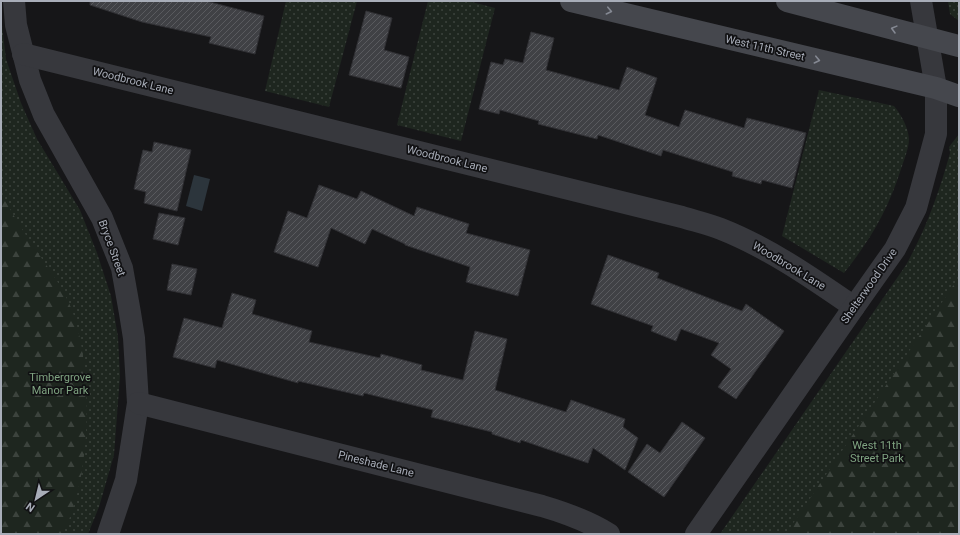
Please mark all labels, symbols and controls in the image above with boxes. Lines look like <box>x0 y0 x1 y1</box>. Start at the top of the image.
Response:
one-way arrow <box>605 6 612 14</box>
one-way arrow <box>891 25 898 34</box>
street label: West 11th Street <box>724 33 806 64</box>
one-way arrow <box>813 55 820 64</box>
street label: Woodbrook Lane <box>91 65 175 97</box>
street label: Woodbrook Lane <box>405 143 489 175</box>
street label: Bryce Street <box>96 218 128 278</box>
street label: Woodbrook Lane <box>750 239 828 293</box>
street label: Shelterwood Drive <box>838 246 900 326</box>
park label: Timbergrove Manor Park <box>29 371 91 397</box>
park label: West 11th Street Park <box>850 439 904 465</box>
street label: Pineshade Lane <box>337 448 415 480</box>
north arrow <box>16 479 56 519</box>
text: N <box>23 499 37 514</box>

